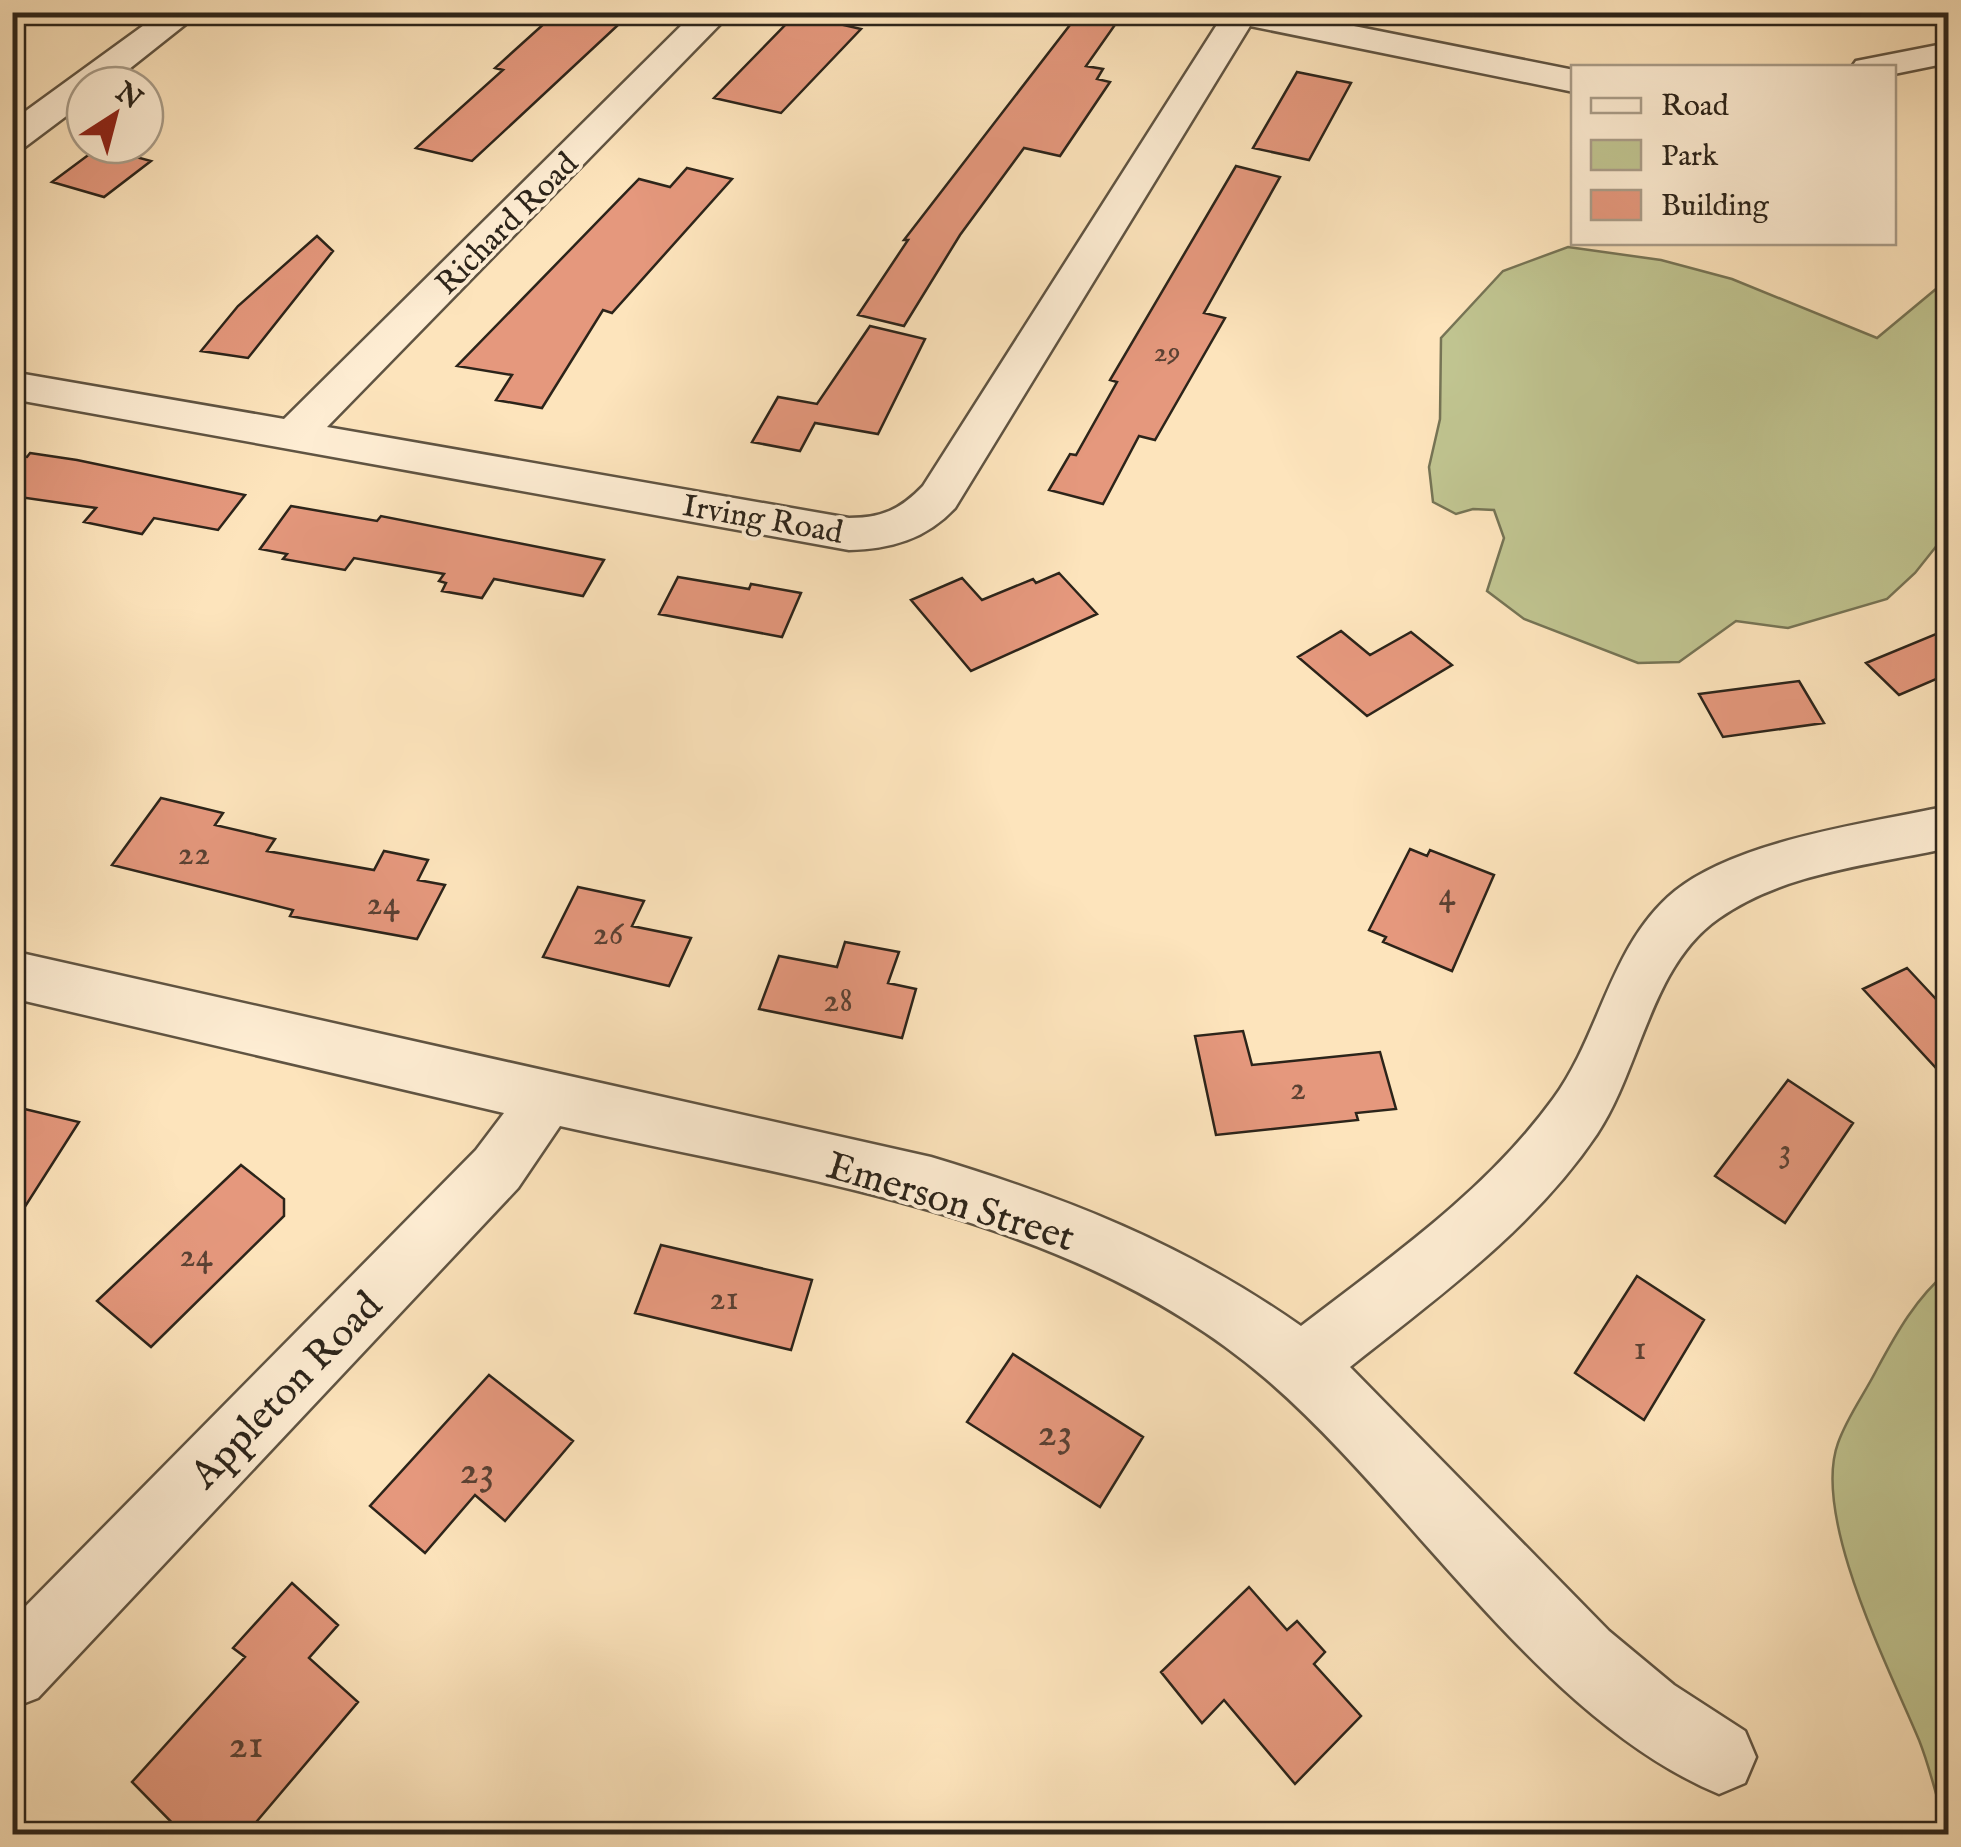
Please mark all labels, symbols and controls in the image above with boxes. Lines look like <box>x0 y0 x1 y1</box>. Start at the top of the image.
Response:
north arrow <box>65 65 165 165</box>
legend <box>1571 65 1896 245</box>
text: N <box>107 75 148 118</box>
text: Road <box>1661 88 1730 126</box>
text: Park <box>1661 138 1719 176</box>
street label: Richard Road <box>428 144 588 305</box>
text: Building <box>1661 188 1770 226</box>
house number: 29 <box>1153 334 1181 372</box>
street label: Irving Road <box>679 486 847 555</box>
house number: 22 <box>178 832 210 877</box>
house number: 4 <box>1438 873 1456 918</box>
house number: 24 <box>366 882 400 927</box>
house number: 26 <box>592 912 625 957</box>
house number: 28 <box>823 979 853 1024</box>
house number: 2 <box>1290 1067 1306 1112</box>
house number: 3 <box>1778 1129 1792 1174</box>
street label: Emerson Street <box>820 1141 1080 1265</box>
house number: 24 <box>179 1234 213 1279</box>
house number: 21 <box>709 1277 739 1322</box>
street label: Appleton Road <box>180 1282 395 1502</box>
house number: 1 <box>1633 1327 1647 1372</box>
house number: 23 <box>1037 1407 1073 1460</box>
house number: 23 <box>459 1445 495 1498</box>
house number: 21 <box>228 1719 264 1772</box>

